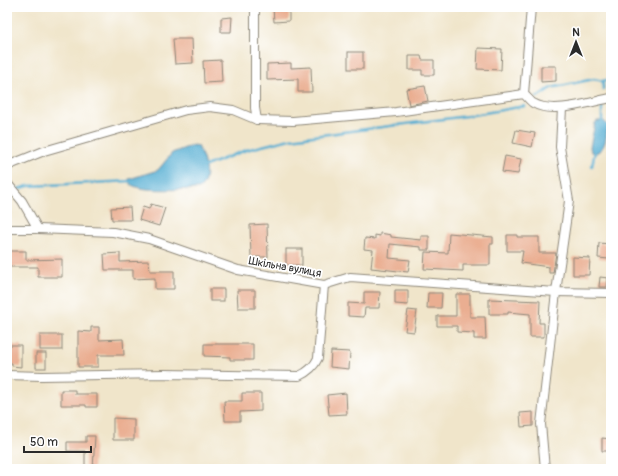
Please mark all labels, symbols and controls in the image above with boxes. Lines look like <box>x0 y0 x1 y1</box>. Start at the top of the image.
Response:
north arrow <box>556 22 596 62</box>
text: N <box>572 26 580 39</box>
street label: Шкільна вулиця <box>248 254 322 280</box>
scale bar <box>24 428 91 454</box>
text: 50 m <box>30 435 58 450</box>

